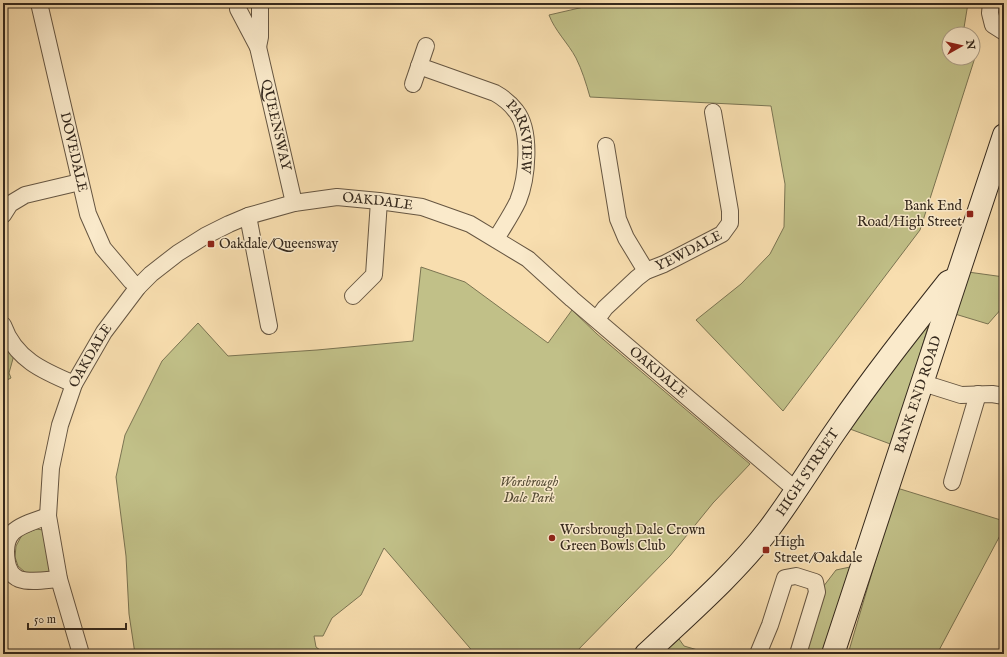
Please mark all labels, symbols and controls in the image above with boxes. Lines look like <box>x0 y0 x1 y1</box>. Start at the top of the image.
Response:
north arrow <box>941 26 981 66</box>
text: N <box>962 38 978 51</box>
street label: QUEENSWAY <box>257 78 296 174</box>
street label: PARKVIEW <box>502 96 535 175</box>
street label: DOVEDALE <box>56 110 92 194</box>
street label: OAKDALE <box>342 189 414 215</box>
place label: Bank End Road/High Street <box>857 197 963 231</box>
marker: Bank End Road/High Street <box>965 209 975 219</box>
street label: YEWDALE <box>653 226 725 276</box>
place label: Oakdale/Queensway <box>219 235 339 253</box>
marker: Oakdale/Queensway <box>206 239 216 249</box>
street label: OAKDALE <box>65 320 116 391</box>
street label: BANK END ROAD <box>890 334 946 456</box>
street label: OAKDALE <box>625 343 691 403</box>
street label: HIGH STREET <box>772 425 844 520</box>
park label: Worsbrough Dale Park <box>500 473 558 507</box>
place label: Worsbrough Dale Crown Green Bowls Club <box>560 521 706 555</box>
marker: Worsbrough Dale Crown Green Bowls Club <box>547 533 557 543</box>
place label: High Street/Oakdale <box>774 533 863 567</box>
marker: High Street/Oakdale <box>761 545 771 555</box>
scale bar <box>28 605 126 631</box>
text: 50 m <box>34 612 56 627</box>

